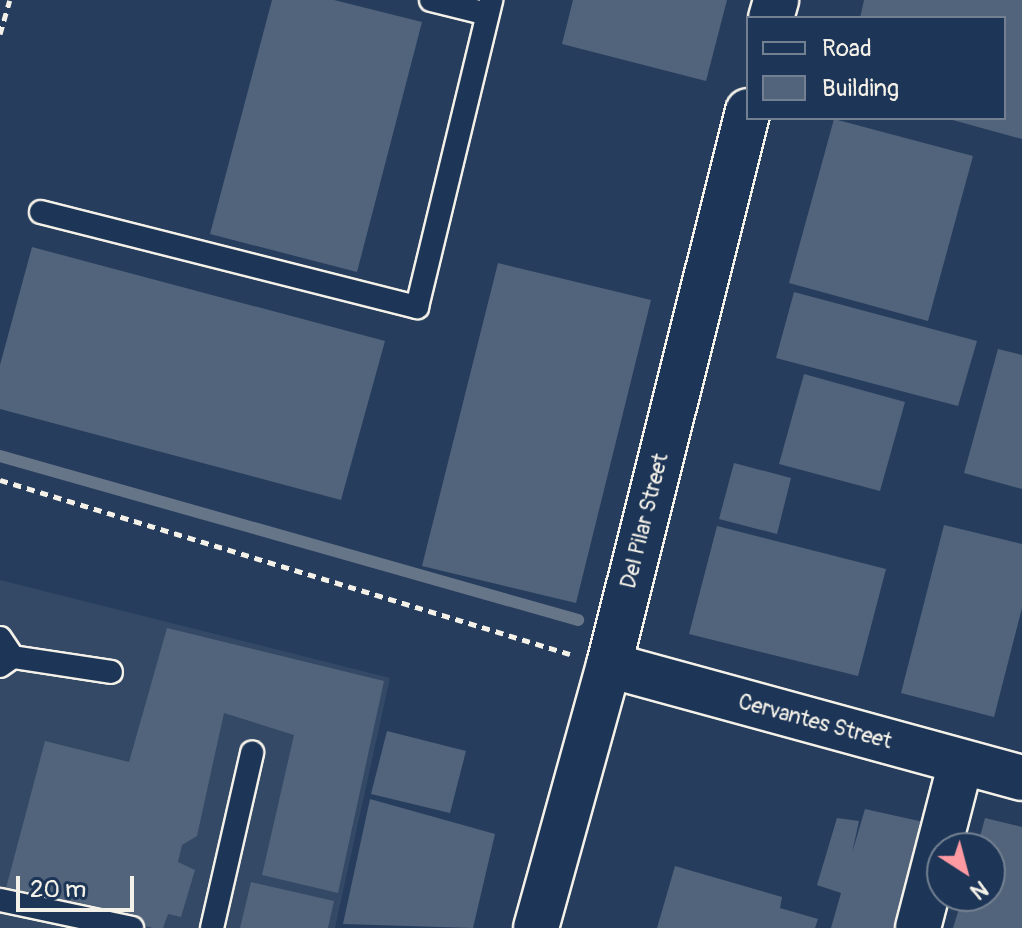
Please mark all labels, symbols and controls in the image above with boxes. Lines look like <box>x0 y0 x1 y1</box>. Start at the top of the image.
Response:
legend <box>746 16 1006 120</box>
text: Road <box>822 34 872 63</box>
text: Building <box>822 74 899 103</box>
street label: Del Pilar Street <box>615 451 675 591</box>
street label: Cervantes Street <box>735 689 895 755</box>
north arrow <box>926 832 1006 912</box>
scale bar <box>20 860 138 910</box>
text: N <box>965 874 993 905</box>
text: 20 m <box>30 875 86 904</box>

